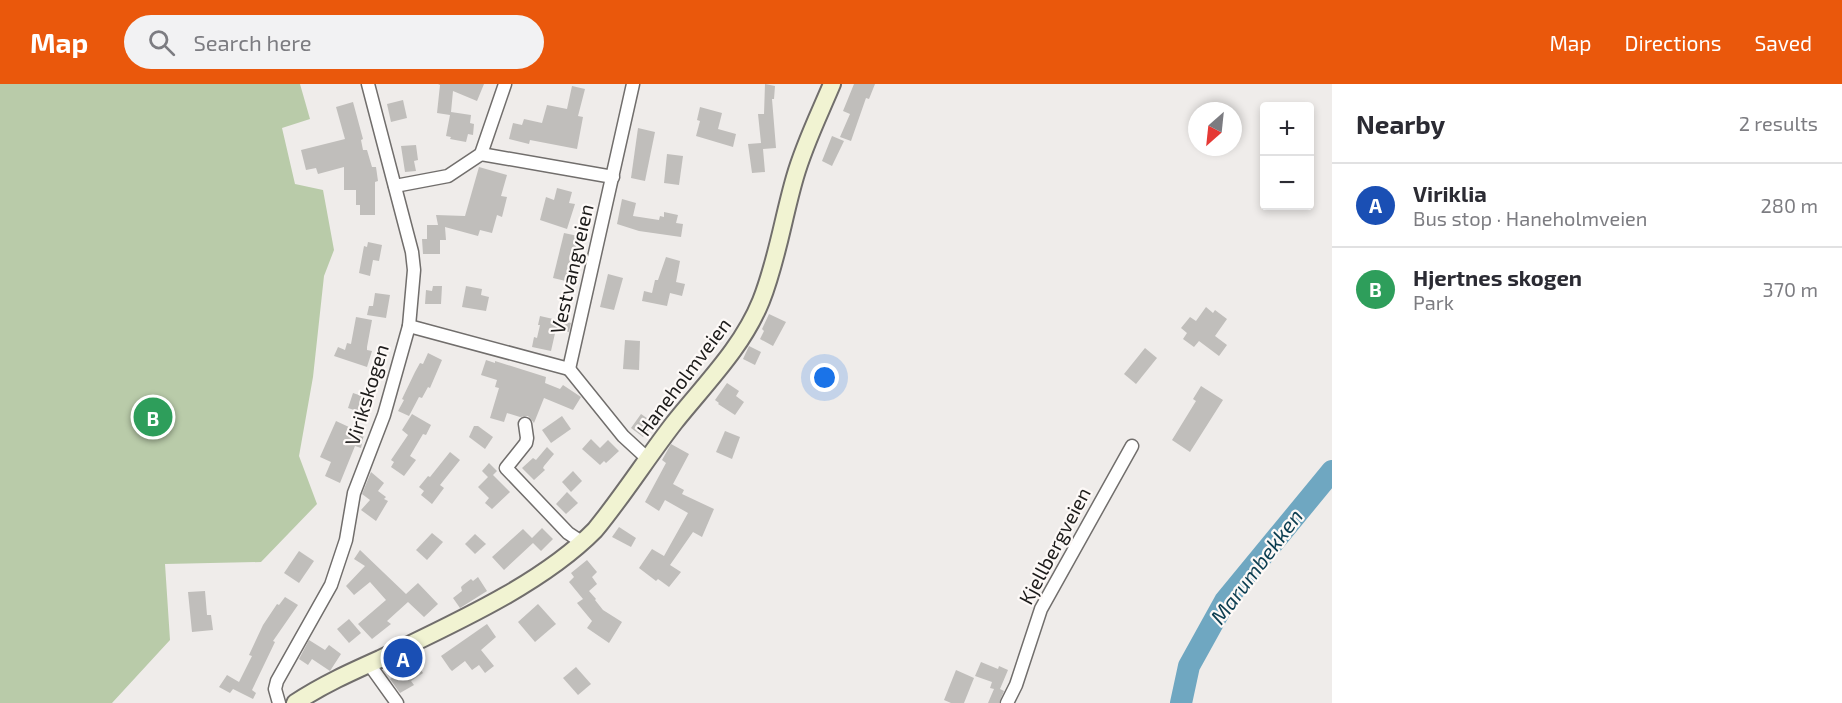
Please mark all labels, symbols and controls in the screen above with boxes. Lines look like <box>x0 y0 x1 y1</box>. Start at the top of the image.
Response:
search box <box>124 15 544 69</box>
text: Map <box>30 25 88 59</box>
icon: search <box>145 26 178 59</box>
text: Search here <box>193 29 312 55</box>
text: Map <box>1549 30 1592 55</box>
text: Directions <box>1625 30 1721 55</box>
text: Saved <box>1754 30 1812 55</box>
north arrow <box>1188 102 1242 156</box>
map controls <box>1260 102 1314 210</box>
button: + <box>1260 102 1314 156</box>
text: Nearby <box>1356 108 1445 139</box>
text: 2 results <box>1739 111 1818 135</box>
button: − <box>1260 156 1314 210</box>
text: Viriklia <box>1413 180 1487 206</box>
text: A <box>1369 193 1382 217</box>
text: 280 m <box>1761 193 1818 217</box>
street label: Vestvangveien <box>544 201 598 336</box>
text: Bus stop · Haneholmveien <box>1413 206 1647 230</box>
text: Hjertnes skogen <box>1413 264 1582 290</box>
text: B <box>1369 277 1382 301</box>
text: 370 m <box>1763 277 1818 301</box>
text: Park <box>1413 290 1454 314</box>
street label: Haneholmveien <box>631 313 735 440</box>
street label: Virikskogen <box>339 341 393 448</box>
your location <box>810 363 839 392</box>
pin: B <box>134 394 172 440</box>
street label: Kjellbergveien <box>1013 483 1095 608</box>
water label: Marumbekken <box>1204 504 1307 629</box>
pin: A <box>384 636 422 680</box>

